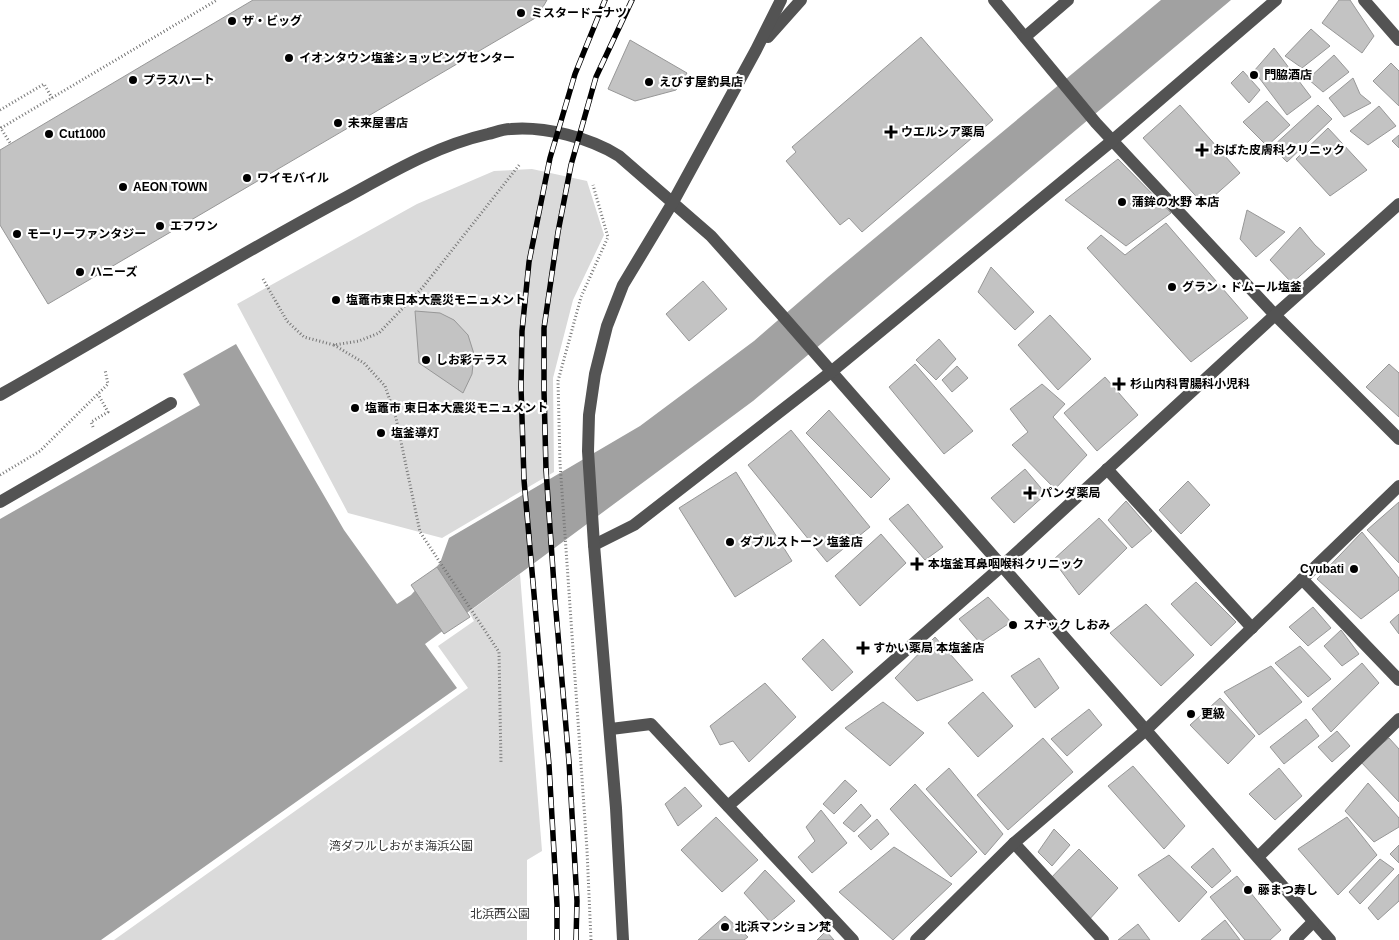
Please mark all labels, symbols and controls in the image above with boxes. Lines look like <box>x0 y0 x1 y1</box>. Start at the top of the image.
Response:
place label: ミスタードーナツ <box>531 6 627 20</box>
marker: ミスタードーナツ <box>515 7 527 19</box>
place label: ザ・ビッグ <box>242 14 302 28</box>
marker: ザ・ビッグ <box>226 15 238 27</box>
place label: イオンタウン塩釜ショッピングセンター <box>299 51 515 65</box>
marker: イオンタウン塩釜ショッピングセンター <box>283 52 295 64</box>
place label: 門脇酒店 <box>1264 68 1312 82</box>
marker: 門脇酒店 <box>1248 69 1260 81</box>
place label: プラスハート <box>143 73 215 87</box>
marker: プラスハート <box>127 74 139 86</box>
place label: えびす屋釣具店 <box>659 75 743 89</box>
marker: えびす屋釣具店 <box>643 76 655 88</box>
place label: 未来屋書店 <box>348 116 408 130</box>
marker: 未来屋書店 <box>332 117 344 129</box>
place label: ウエルシア薬局 <box>901 125 985 139</box>
marker: ウエルシア薬局 <box>885 126 897 138</box>
place label: Cut1000 <box>59 127 106 141</box>
marker: Cut1000 <box>43 128 55 140</box>
marker: おばた皮膚科クリニック <box>1195 143 1209 157</box>
place label: おばた皮膚科クリニック <box>1213 143 1345 157</box>
place label: ワイモバイル <box>257 171 329 185</box>
marker: ワイモバイル <box>241 172 253 184</box>
place label: AEON TOWN <box>133 180 207 194</box>
marker: AEON TOWN <box>117 181 129 193</box>
place label: 蒲鉾の水野 本店 <box>1132 195 1219 209</box>
marker: 蒲鉾の水野 本店 <box>1116 196 1128 208</box>
place label: エフワン <box>170 219 218 233</box>
marker: エフワン <box>154 220 166 232</box>
place label: モーリーファンタジー <box>27 227 146 241</box>
marker: モーリーファンタジー <box>11 228 23 240</box>
place label: ハニーズ <box>90 265 137 279</box>
marker: ハニーズ <box>74 266 86 278</box>
place label: グラン・ドムール塩釜 <box>1182 280 1302 294</box>
marker: グラン・ドムール塩釜 <box>1166 281 1178 293</box>
place label: 塩竈市東日本大震災モニュメント <box>346 293 526 307</box>
marker: 塩竈市東日本大震災モニュメント <box>330 294 342 306</box>
place label: しお彩テラス <box>436 353 508 367</box>
marker: しお彩テラス <box>420 354 432 366</box>
marker: 杉山内科胃腸科小児科 <box>1112 377 1126 391</box>
place label: 杉山内科胃腸科小児科 <box>1130 377 1250 391</box>
place label: 塩竈市 東日本大震災モニュメント <box>365 401 548 415</box>
marker: 塩竈市 東日本大震災モニュメント <box>349 402 361 414</box>
place label: 塩釜導灯 <box>391 426 439 440</box>
marker: 塩釜導灯 <box>375 427 387 439</box>
place label: パンダ薬局 <box>1040 486 1101 500</box>
marker: パンダ薬局 <box>1024 487 1036 499</box>
place label: ダブルストーン 塩釜店 <box>740 535 863 549</box>
marker: ダブルストーン 塩釜店 <box>724 536 736 548</box>
marker: 本塩釜耳鼻咽喉科クリニック <box>910 557 924 571</box>
place label: 本塩釜耳鼻咽喉科クリニック <box>928 557 1084 571</box>
place label: Cyubati <box>1300 562 1344 576</box>
marker: Cyubati <box>1348 563 1360 575</box>
place label: スナック しおみ <box>1023 618 1110 632</box>
marker: スナック しおみ <box>1007 619 1019 631</box>
place label: すかい薬局 本塩釜店 <box>873 641 984 655</box>
marker: すかい薬局 本塩釜店 <box>857 642 869 654</box>
place label: 更級 <box>1201 707 1225 721</box>
marker: 更級 <box>1185 708 1197 720</box>
park label: 湾ダフルしおがま海浜公園 <box>329 839 473 853</box>
place label: 藤まつ寿し <box>1258 883 1318 897</box>
marker: 藤まつ寿し <box>1242 884 1254 896</box>
park label: 北浜西公園 <box>470 907 530 921</box>
place label: 北浜マンション梵 <box>735 920 831 934</box>
marker: 北浜マンション梵 <box>719 921 731 933</box>

